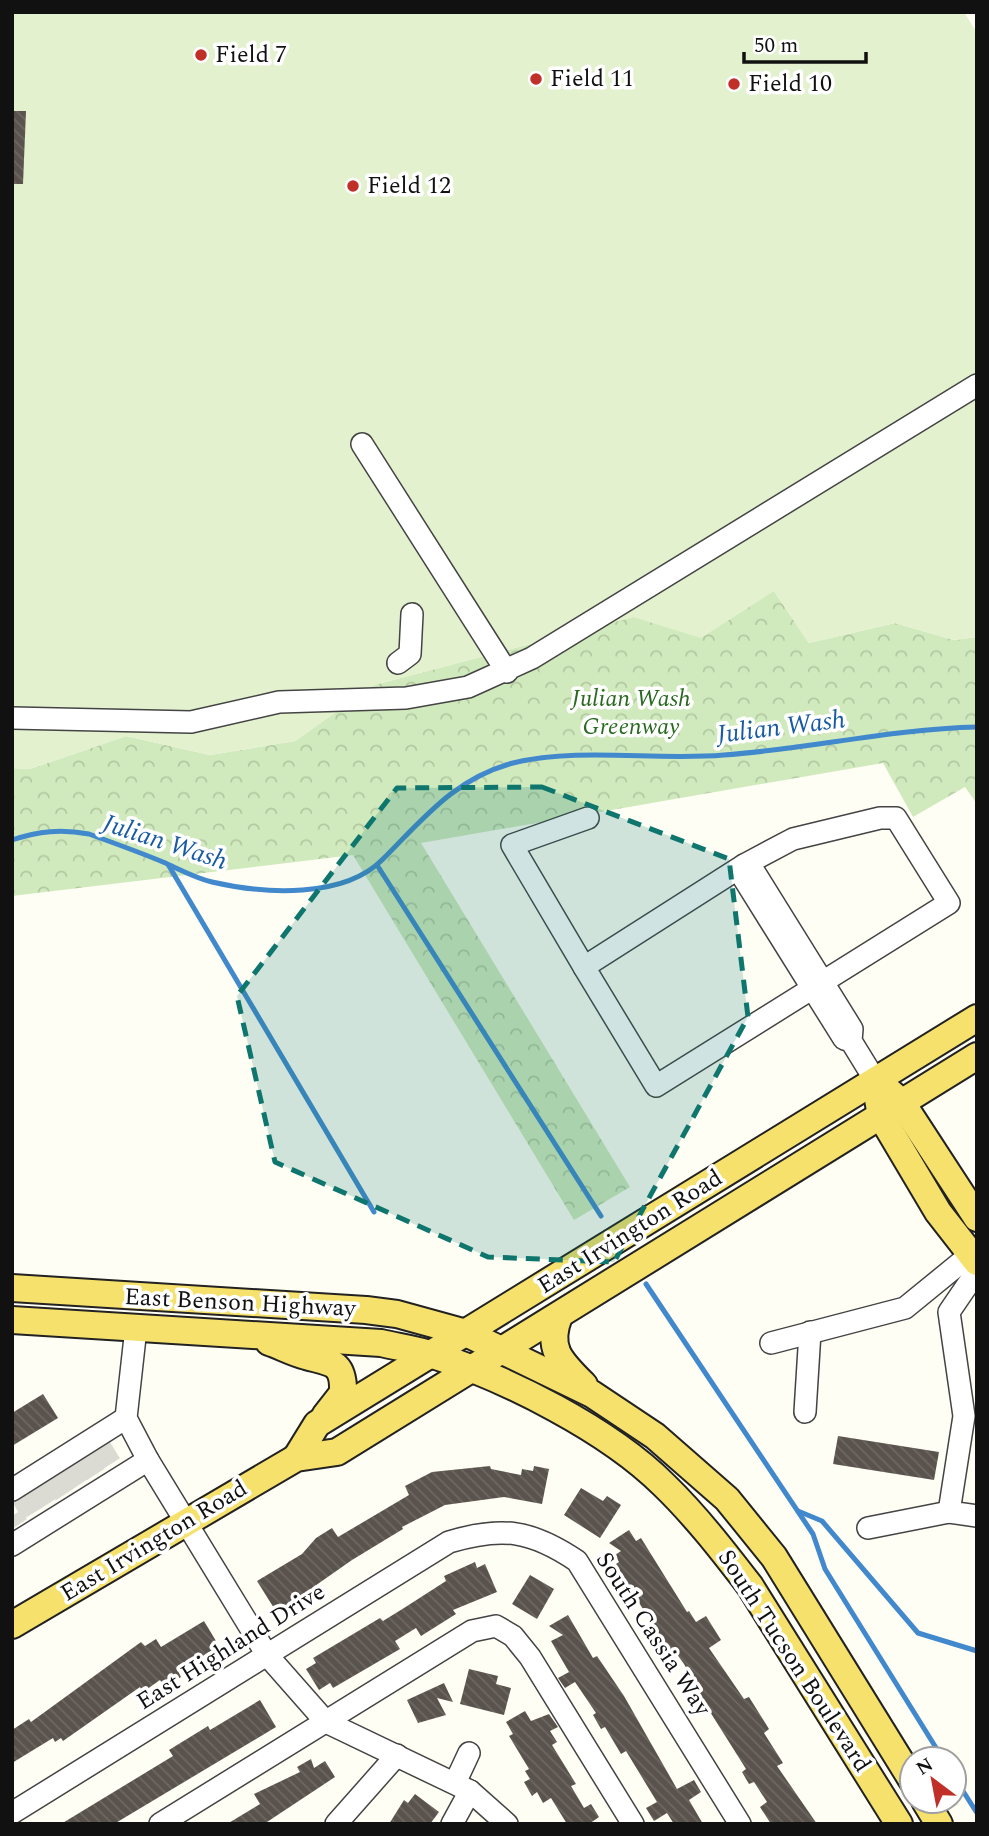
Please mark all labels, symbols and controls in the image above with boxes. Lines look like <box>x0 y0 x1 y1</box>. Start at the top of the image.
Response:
scale bar <box>744 21 866 65</box>
text: 50 m <box>754 30 798 62</box>
place label: Field 7 <box>215 37 287 73</box>
marker: Field 7 <box>193 47 209 63</box>
place label: Field 11 <box>550 61 634 97</box>
place label: Field 10 <box>748 66 832 102</box>
marker: Field 11 <box>528 71 544 87</box>
marker: Field 10 <box>726 76 742 92</box>
place label: Field 12 <box>367 168 451 204</box>
marker: Field 12 <box>345 178 361 194</box>
park label: Julian Wash Greenway <box>569 681 691 745</box>
water label: Julian Wash <box>713 699 847 755</box>
water label: Julian Wash <box>96 802 233 881</box>
street label: East Irvington Road <box>530 1160 730 1304</box>
street label: East Benson Highway <box>123 1279 358 1327</box>
street label: East Irvington Road <box>54 1471 254 1611</box>
street label: South Tucson Boulevard <box>708 1542 880 1780</box>
street label: South Cassia Way <box>586 1545 720 1724</box>
street label: East Highland Drive <box>130 1574 332 1720</box>
north arrow <box>898 1745 968 1815</box>
text: N <box>911 1750 939 1783</box>

